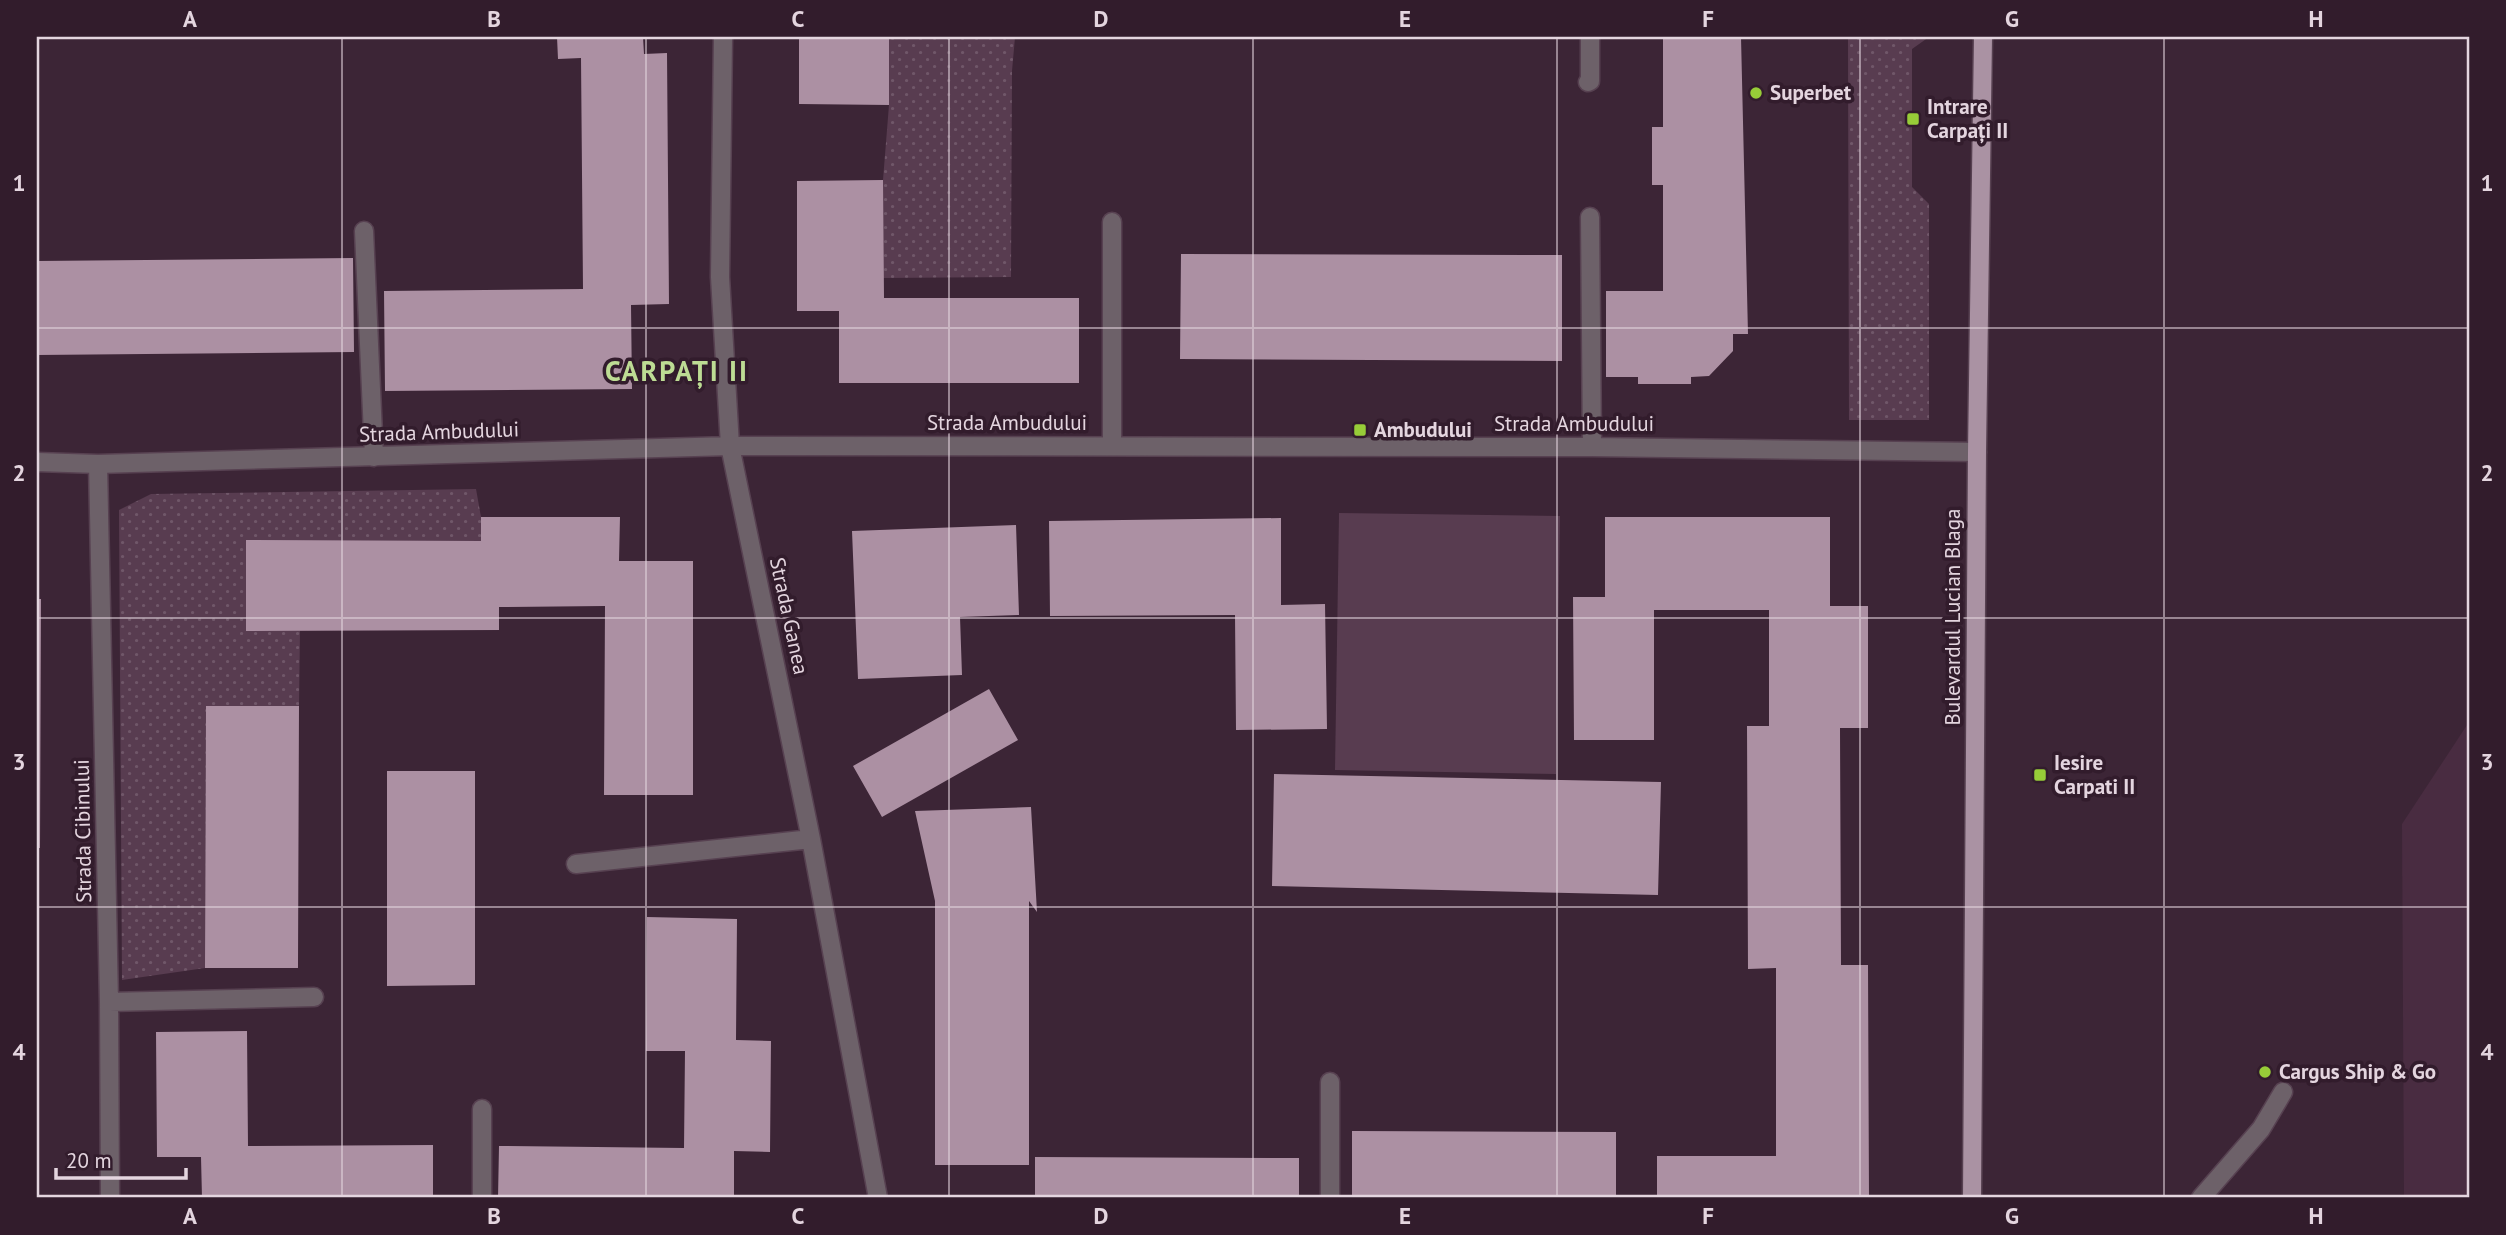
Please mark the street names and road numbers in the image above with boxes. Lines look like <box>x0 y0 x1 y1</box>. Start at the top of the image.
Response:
street label: Strada Ambudului <box>927 409 1087 436</box>
street label: Strada Ambudului <box>1494 410 1654 437</box>
street label: Strada Ambudului <box>358 415 519 448</box>
street label: Bulevardul Lucian Blaga <box>1939 509 1966 725</box>
street label: Strada Ganea <box>764 555 815 677</box>
street label: Strada Cibinului <box>68 759 97 903</box>

